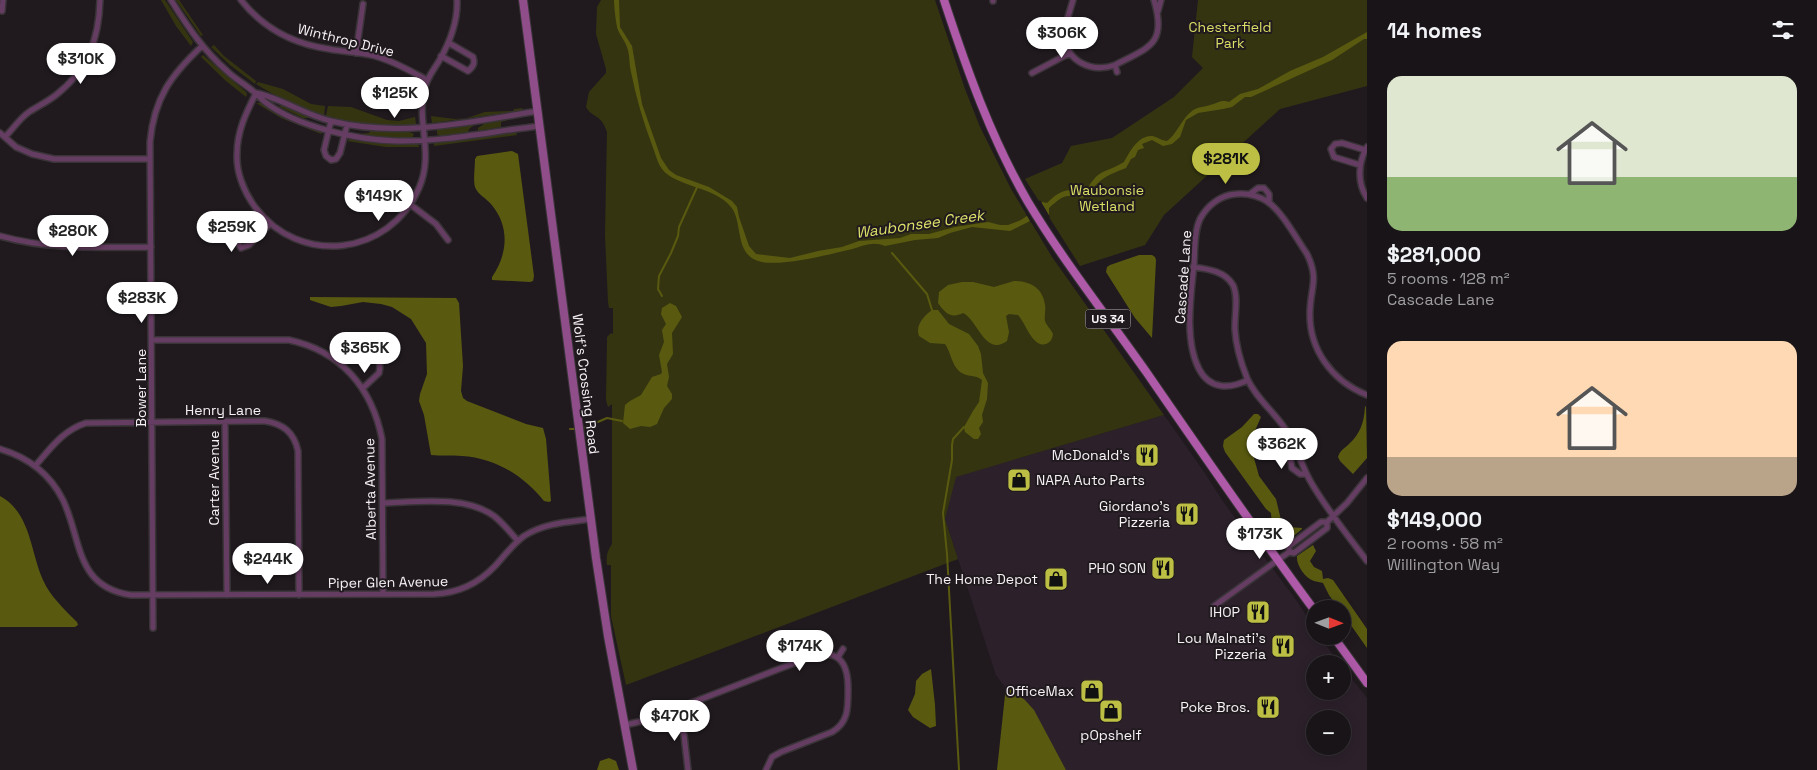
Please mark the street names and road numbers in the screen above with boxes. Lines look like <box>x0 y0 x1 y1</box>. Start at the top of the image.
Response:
street label: Winthrop Drive <box>296 19 396 61</box>
street label: Cascade Lane <box>1171 229 1195 325</box>
road number: US 34 <box>1086 310 1130 328</box>
street label: Wolf's Crossing Road <box>568 313 604 455</box>
street label: Bower Lane <box>132 349 150 427</box>
street label: Henry Lane <box>185 401 261 419</box>
street label: Carter Avenue <box>205 431 223 525</box>
street label: Alberta Avenue <box>360 438 380 540</box>
street label: Piper Glen Avenue <box>328 572 448 592</box>

